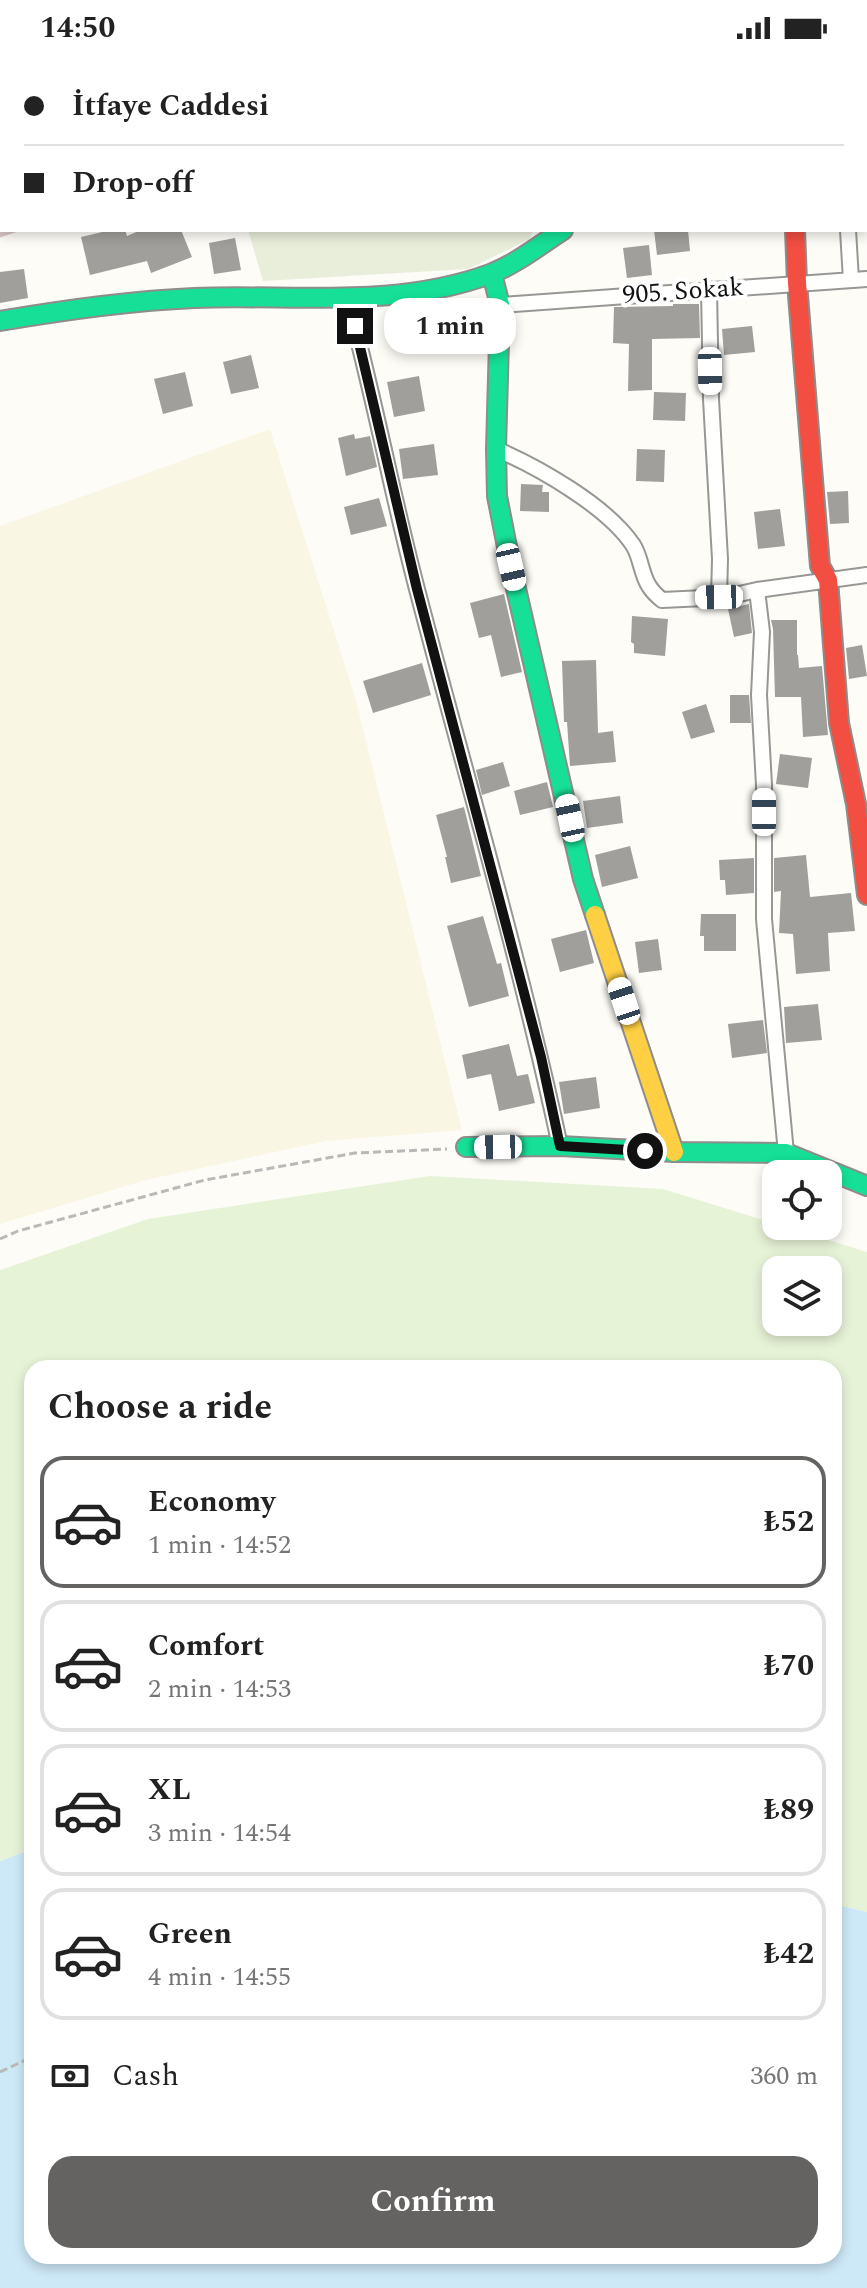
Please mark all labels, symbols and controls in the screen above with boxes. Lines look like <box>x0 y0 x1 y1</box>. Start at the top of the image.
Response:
text: 14:50 <box>40 5 115 51</box>
text: İtfaye Caddesi <box>72 83 269 129</box>
text: Drop-off <box>72 160 193 206</box>
street label: 905. Sokak <box>621 267 745 315</box>
callout: 1 min <box>383 298 515 354</box>
text: 1 min <box>415 306 485 346</box>
route end <box>337 308 373 344</box>
car <box>698 347 722 395</box>
car <box>494 541 528 593</box>
car <box>695 585 743 609</box>
car <box>752 788 776 836</box>
car <box>553 792 587 844</box>
car <box>605 974 643 1028</box>
route start <box>627 1133 663 1169</box>
car <box>474 1135 522 1159</box>
map controls <box>762 1160 842 1336</box>
button: locate <box>762 1160 842 1240</box>
button: layers <box>762 1256 842 1336</box>
text: Choose a ride <box>48 1380 272 1435</box>
text: Economy <box>148 1479 275 1525</box>
icon: car <box>52 1486 124 1558</box>
text: ₺52 <box>764 1499 814 1545</box>
text: 1 min · 14:52 <box>148 1525 291 1565</box>
text: Comfort <box>148 1623 264 1669</box>
icon: car <box>52 1630 124 1702</box>
text: ₺70 <box>764 1643 814 1689</box>
text: 2 min · 14:53 <box>148 1669 291 1709</box>
text: XL <box>148 1767 191 1813</box>
icon: car <box>52 1774 124 1846</box>
text: ₺89 <box>764 1787 814 1833</box>
text: 3 min · 14:54 <box>148 1813 291 1853</box>
text: Green <box>148 1911 232 1957</box>
icon: car <box>52 1918 124 1990</box>
text: ₺42 <box>764 1931 814 1977</box>
text: 4 min · 14:55 <box>148 1957 291 1997</box>
text: Cash <box>112 2053 179 2099</box>
icon: cash <box>48 2054 92 2098</box>
text: 360 m <box>750 2056 818 2096</box>
button: Confirm <box>48 2156 818 2248</box>

